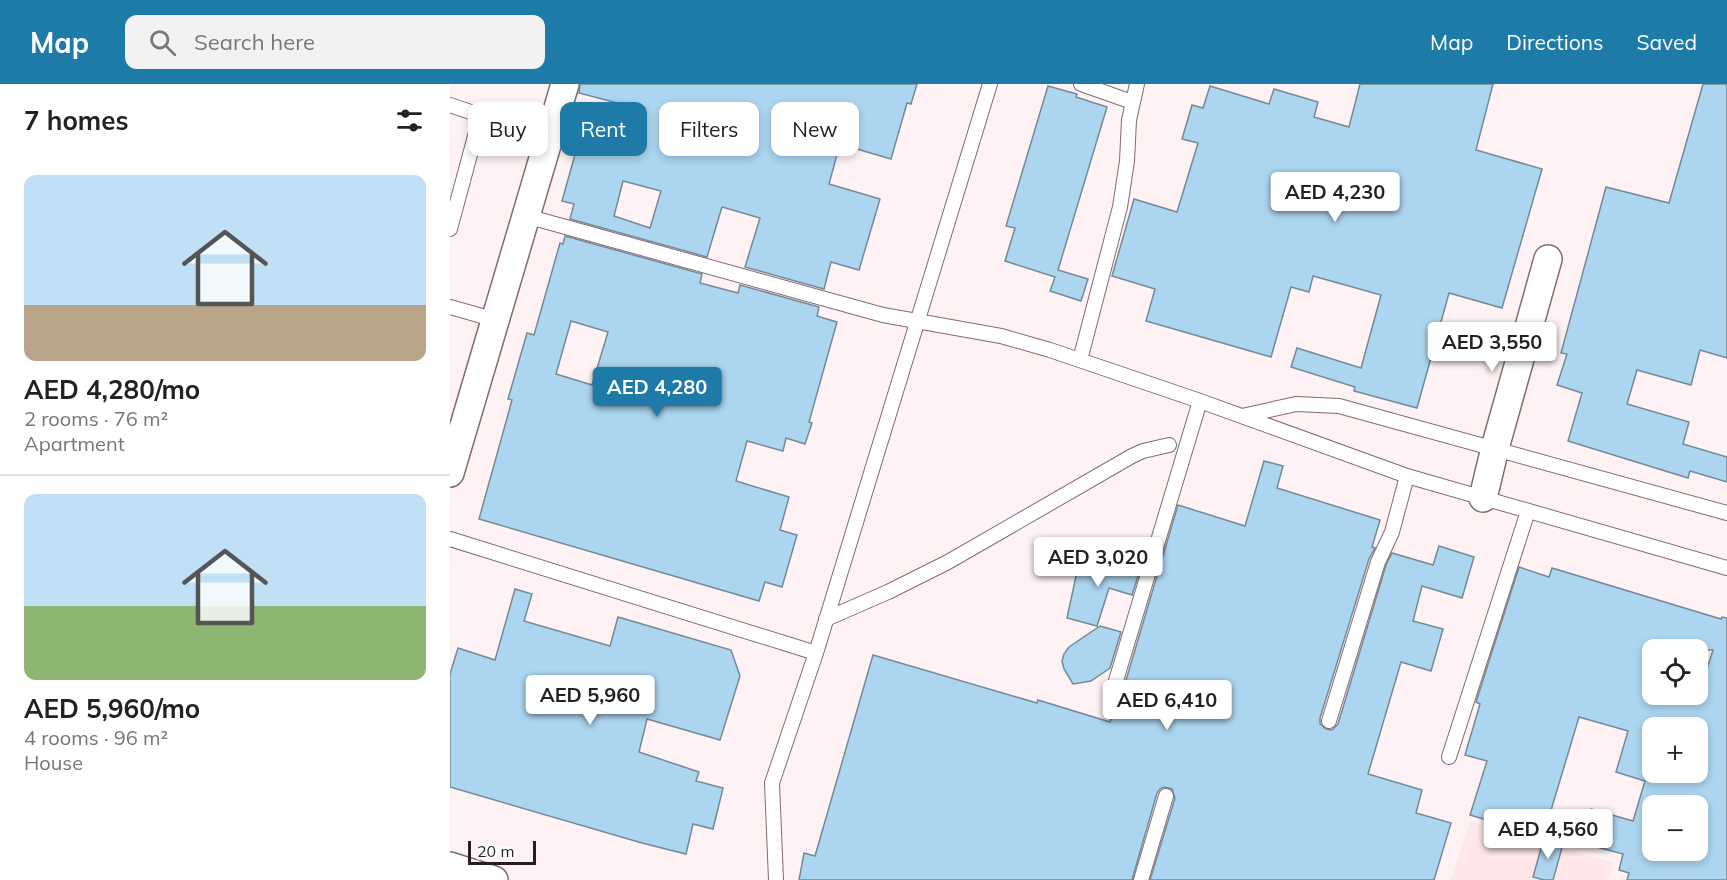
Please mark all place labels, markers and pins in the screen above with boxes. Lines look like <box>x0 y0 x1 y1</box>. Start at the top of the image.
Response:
pin: AED 4,230 <box>1266 172 1404 223</box>
pin: AED 3,550 <box>1423 322 1561 373</box>
pin: AED 4,280 <box>588 367 726 418</box>
pin: AED 3,020 <box>1029 537 1167 588</box>
pin: AED 5,960 <box>521 675 659 726</box>
pin: AED 6,410 <box>1098 680 1236 731</box>
pin: AED 4,560 <box>1479 809 1617 860</box>

